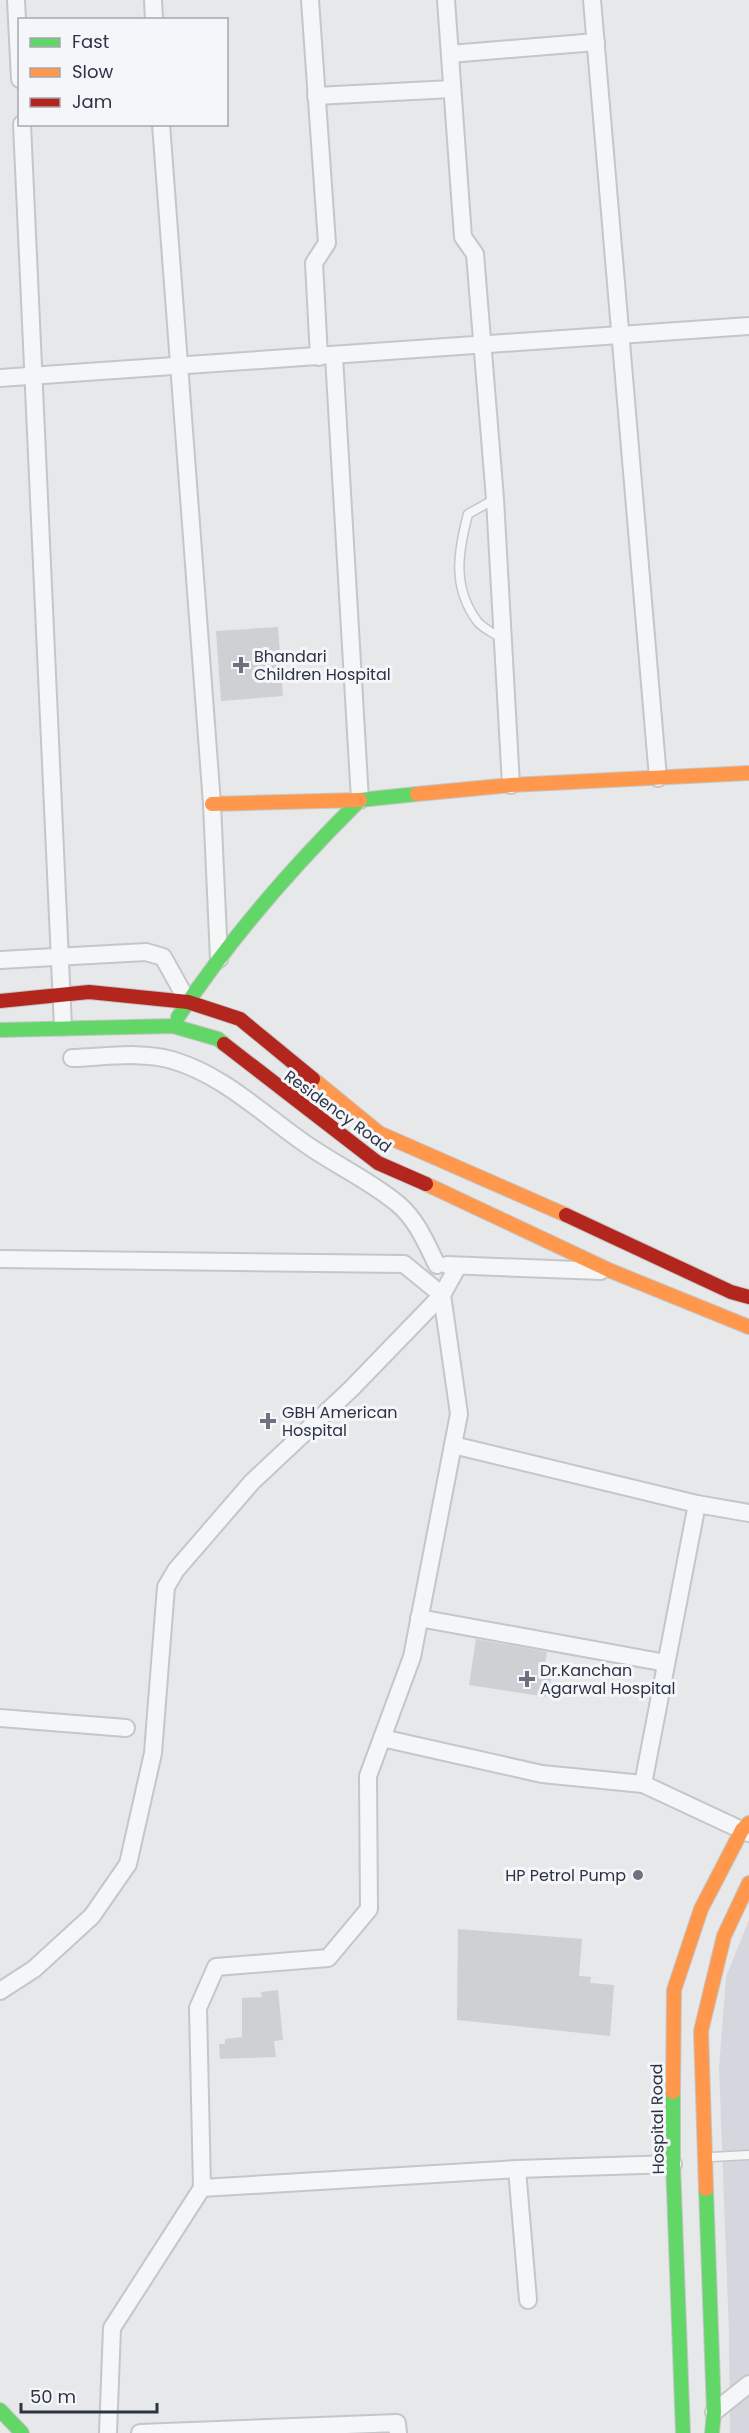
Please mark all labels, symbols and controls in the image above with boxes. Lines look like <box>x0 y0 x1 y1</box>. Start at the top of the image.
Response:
legend <box>18 18 228 126</box>
text: Fast <box>72 29 109 54</box>
text: Slow <box>72 59 114 84</box>
text: Jam <box>72 89 112 114</box>
place label: Bhandari Children Hospital <box>254 645 391 686</box>
marker: Bhandari Children Hospital <box>232 656 250 674</box>
street label: Residency Road <box>279 1065 396 1158</box>
place label: GBH American Hospital <box>282 1401 397 1442</box>
marker: GBH American Hospital <box>259 1412 277 1430</box>
place label: Dr.Kanchan Agarwal Hospital <box>540 1659 676 1700</box>
marker: Dr.Kanchan Agarwal Hospital <box>518 1670 536 1688</box>
place label: HP Petrol Pump <box>505 1864 626 1887</box>
marker: HP Petrol Pump <box>631 1868 645 1882</box>
street label: Hospital Road <box>645 2063 670 2175</box>
scale bar <box>21 2376 158 2414</box>
text: 50 m <box>30 2384 76 2409</box>

